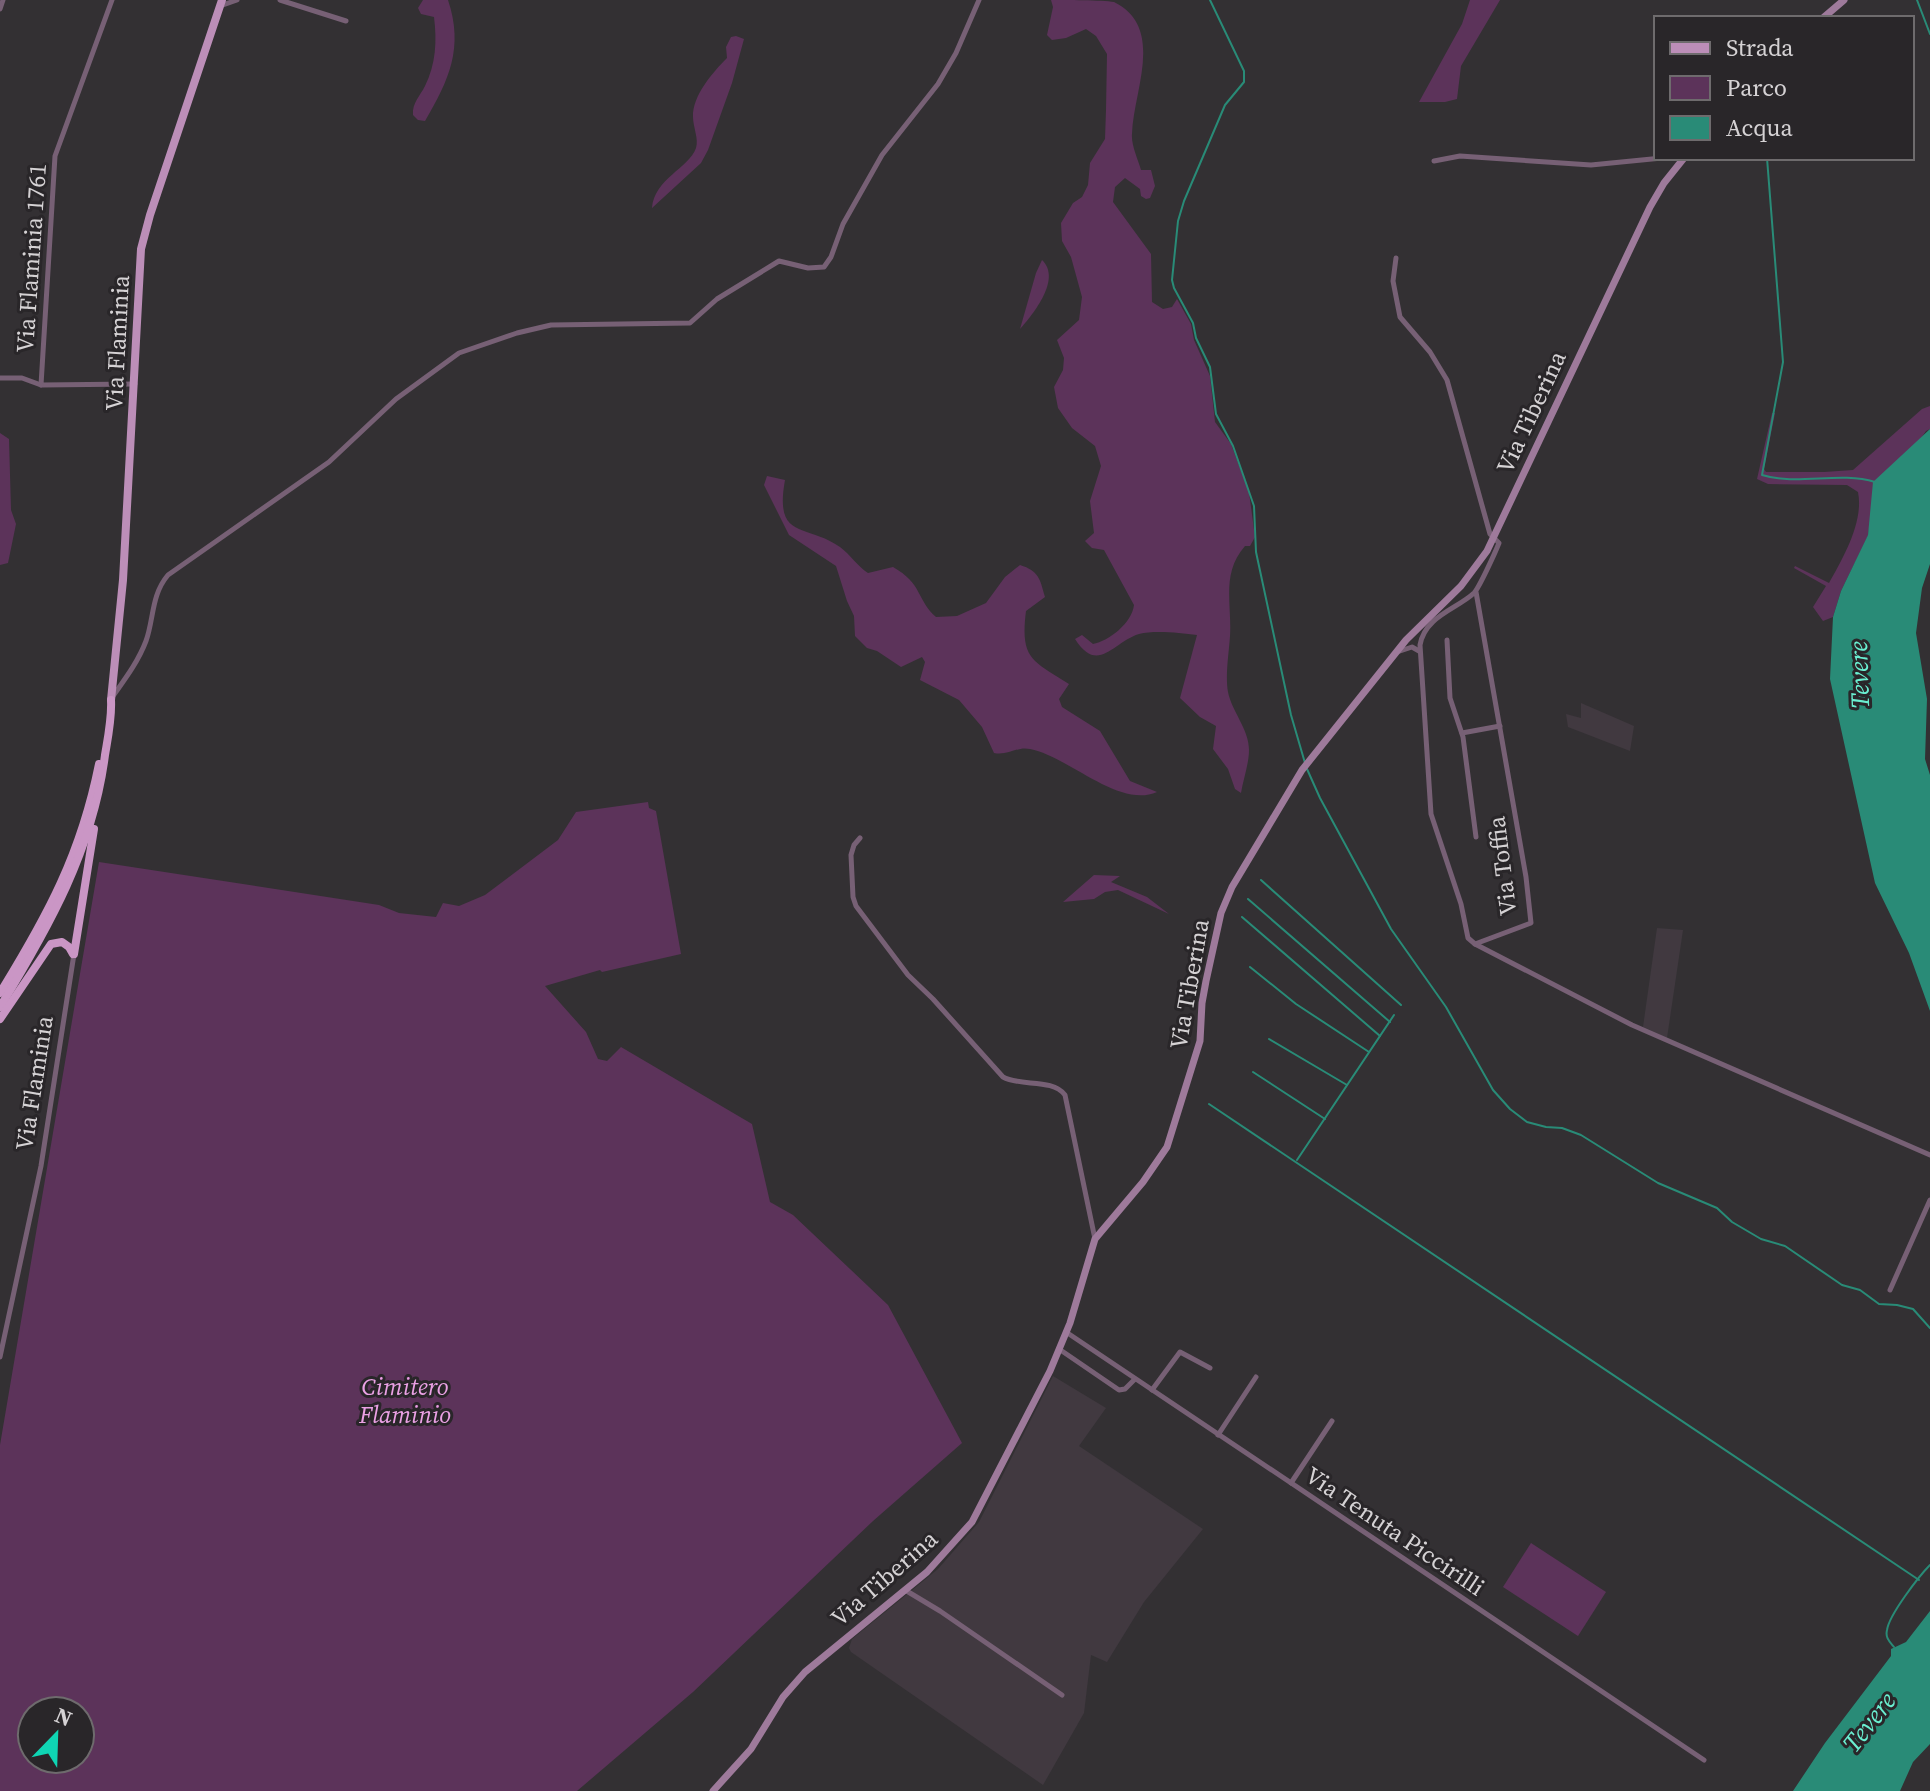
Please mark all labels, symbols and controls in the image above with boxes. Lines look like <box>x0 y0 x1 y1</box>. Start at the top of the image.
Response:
legend <box>1654 16 1914 160</box>
text: Strada <box>1726 31 1794 64</box>
text: Parco <box>1726 71 1787 104</box>
text: Acqua <box>1726 111 1794 144</box>
street label: Via Flaminia 1761 <box>8 162 54 354</box>
street label: Via Flaminia <box>97 273 137 412</box>
street label: Via Tiberina <box>1488 345 1574 479</box>
water label: Tevere <box>1840 640 1878 709</box>
street label: Via Toffia <box>1479 814 1524 918</box>
street label: Via Tiberina <box>1161 916 1217 1052</box>
street label: Via Flaminia <box>7 1012 61 1153</box>
park label: Cimitero Flaminio <box>358 1370 451 1431</box>
street label: Via Tenuta Piccirilli <box>1299 1459 1491 1603</box>
street label: Via Tiberina <box>823 1522 945 1634</box>
water label: Tevere <box>1834 1684 1904 1760</box>
north arrow <box>16 1695 96 1775</box>
text: N <box>51 1700 77 1734</box>

